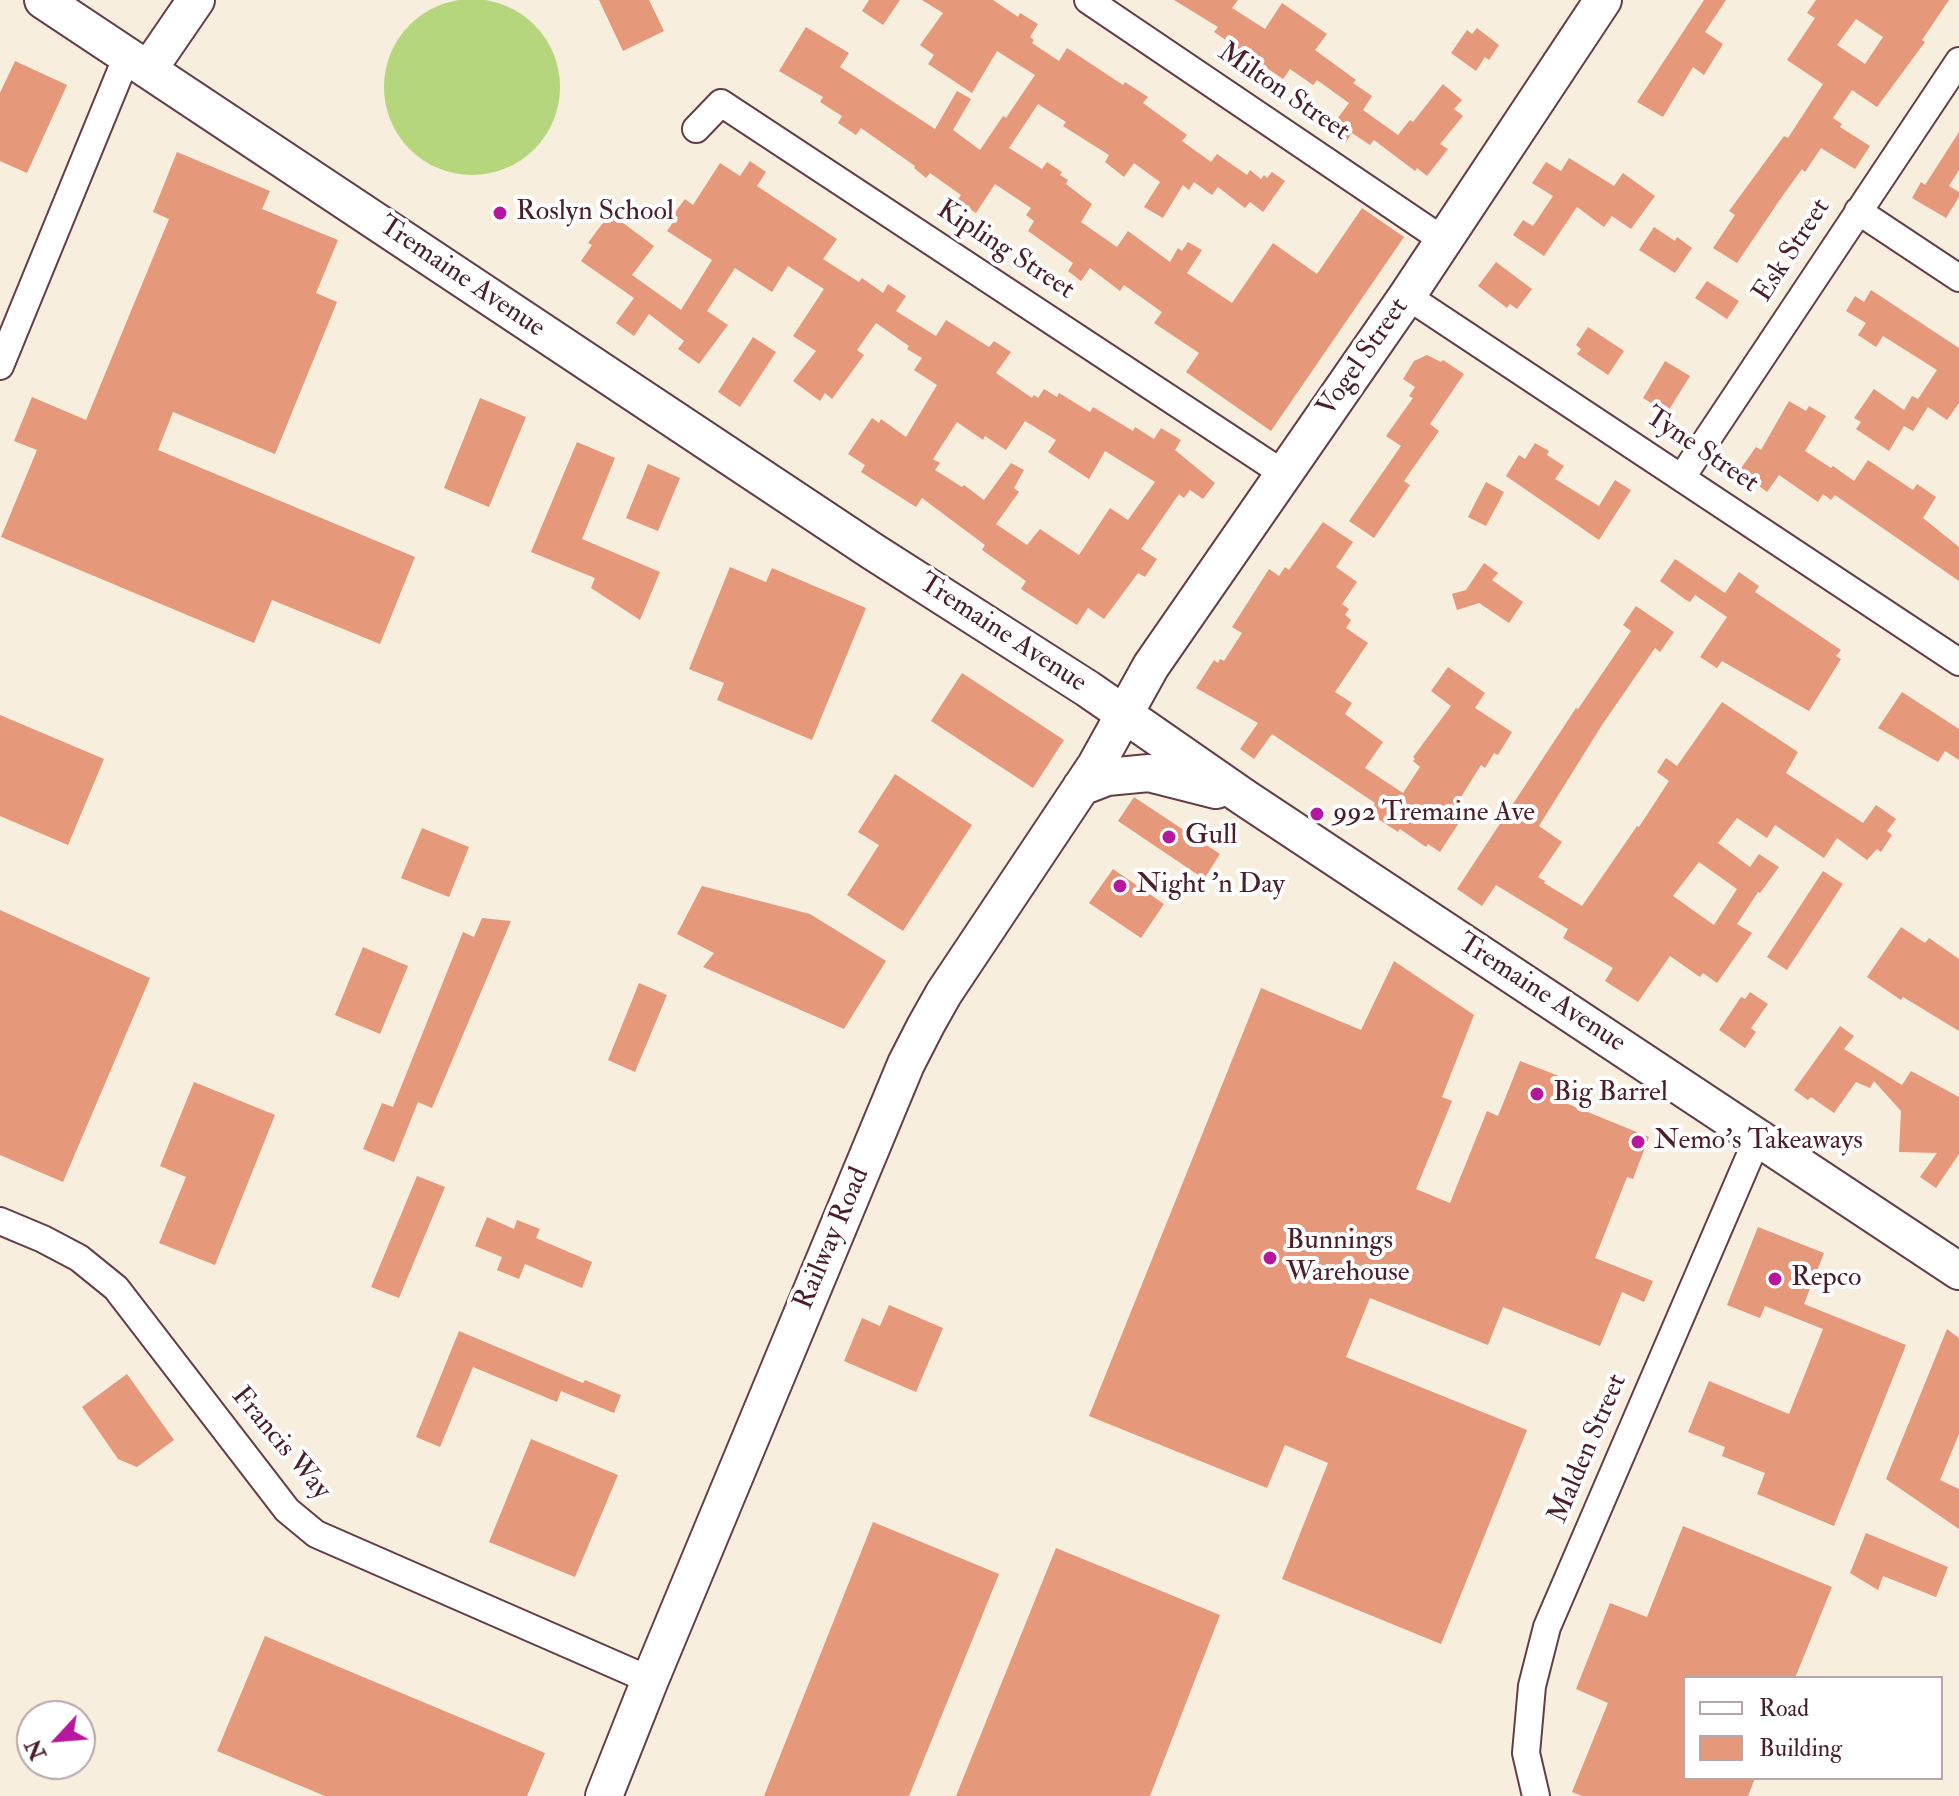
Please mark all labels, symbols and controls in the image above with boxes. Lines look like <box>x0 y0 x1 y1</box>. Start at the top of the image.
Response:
street label: Milton Street <box>1211 37 1355 149</box>
street label: Esk Street <box>1747 193 1839 309</box>
street label: Kipling Street <box>930 194 1080 308</box>
place label: Roslyn School <box>516 196 674 230</box>
marker: Roslyn School <box>491 204 509 222</box>
street label: Tremaine Avenue <box>371 210 551 346</box>
street label: Vogel Street <box>1311 292 1417 424</box>
street label: Tyne Street <box>1638 401 1764 501</box>
street label: Tremaine Avenue <box>912 567 1092 701</box>
place label: 992 Tremaine Ave <box>1333 797 1535 831</box>
marker: 992 Tremaine Ave <box>1308 805 1326 823</box>
place label: Gull <box>1185 820 1237 854</box>
marker: Gull <box>1160 828 1178 846</box>
place label: Night 'n Day <box>1136 869 1285 903</box>
marker: Night 'n Day <box>1111 877 1129 895</box>
street label: Tremaine Avenue <box>1451 927 1631 1061</box>
place label: Big Barrel <box>1553 1077 1668 1111</box>
marker: Big Barrel <box>1528 1085 1546 1103</box>
place label: Nemo's Takeaways <box>1654 1125 1863 1159</box>
marker: Nemo's Takeaways <box>1629 1133 1647 1151</box>
street label: Railway Road <box>788 1163 878 1315</box>
place label: Bunnings Warehouse <box>1286 1225 1410 1291</box>
marker: Bunnings Warehouse <box>1261 1249 1279 1267</box>
place label: Repco <box>1791 1262 1861 1296</box>
marker: Repco <box>1766 1270 1784 1288</box>
street label: Malden Street <box>1543 1369 1635 1529</box>
street label: Francis Way <box>223 1381 337 1507</box>
legend <box>1683 1676 1943 1780</box>
text: Road <box>1759 1693 1809 1724</box>
north arrow <box>16 1700 96 1780</box>
text: Building <box>1759 1733 1842 1764</box>
text: N <box>19 1735 53 1765</box>

